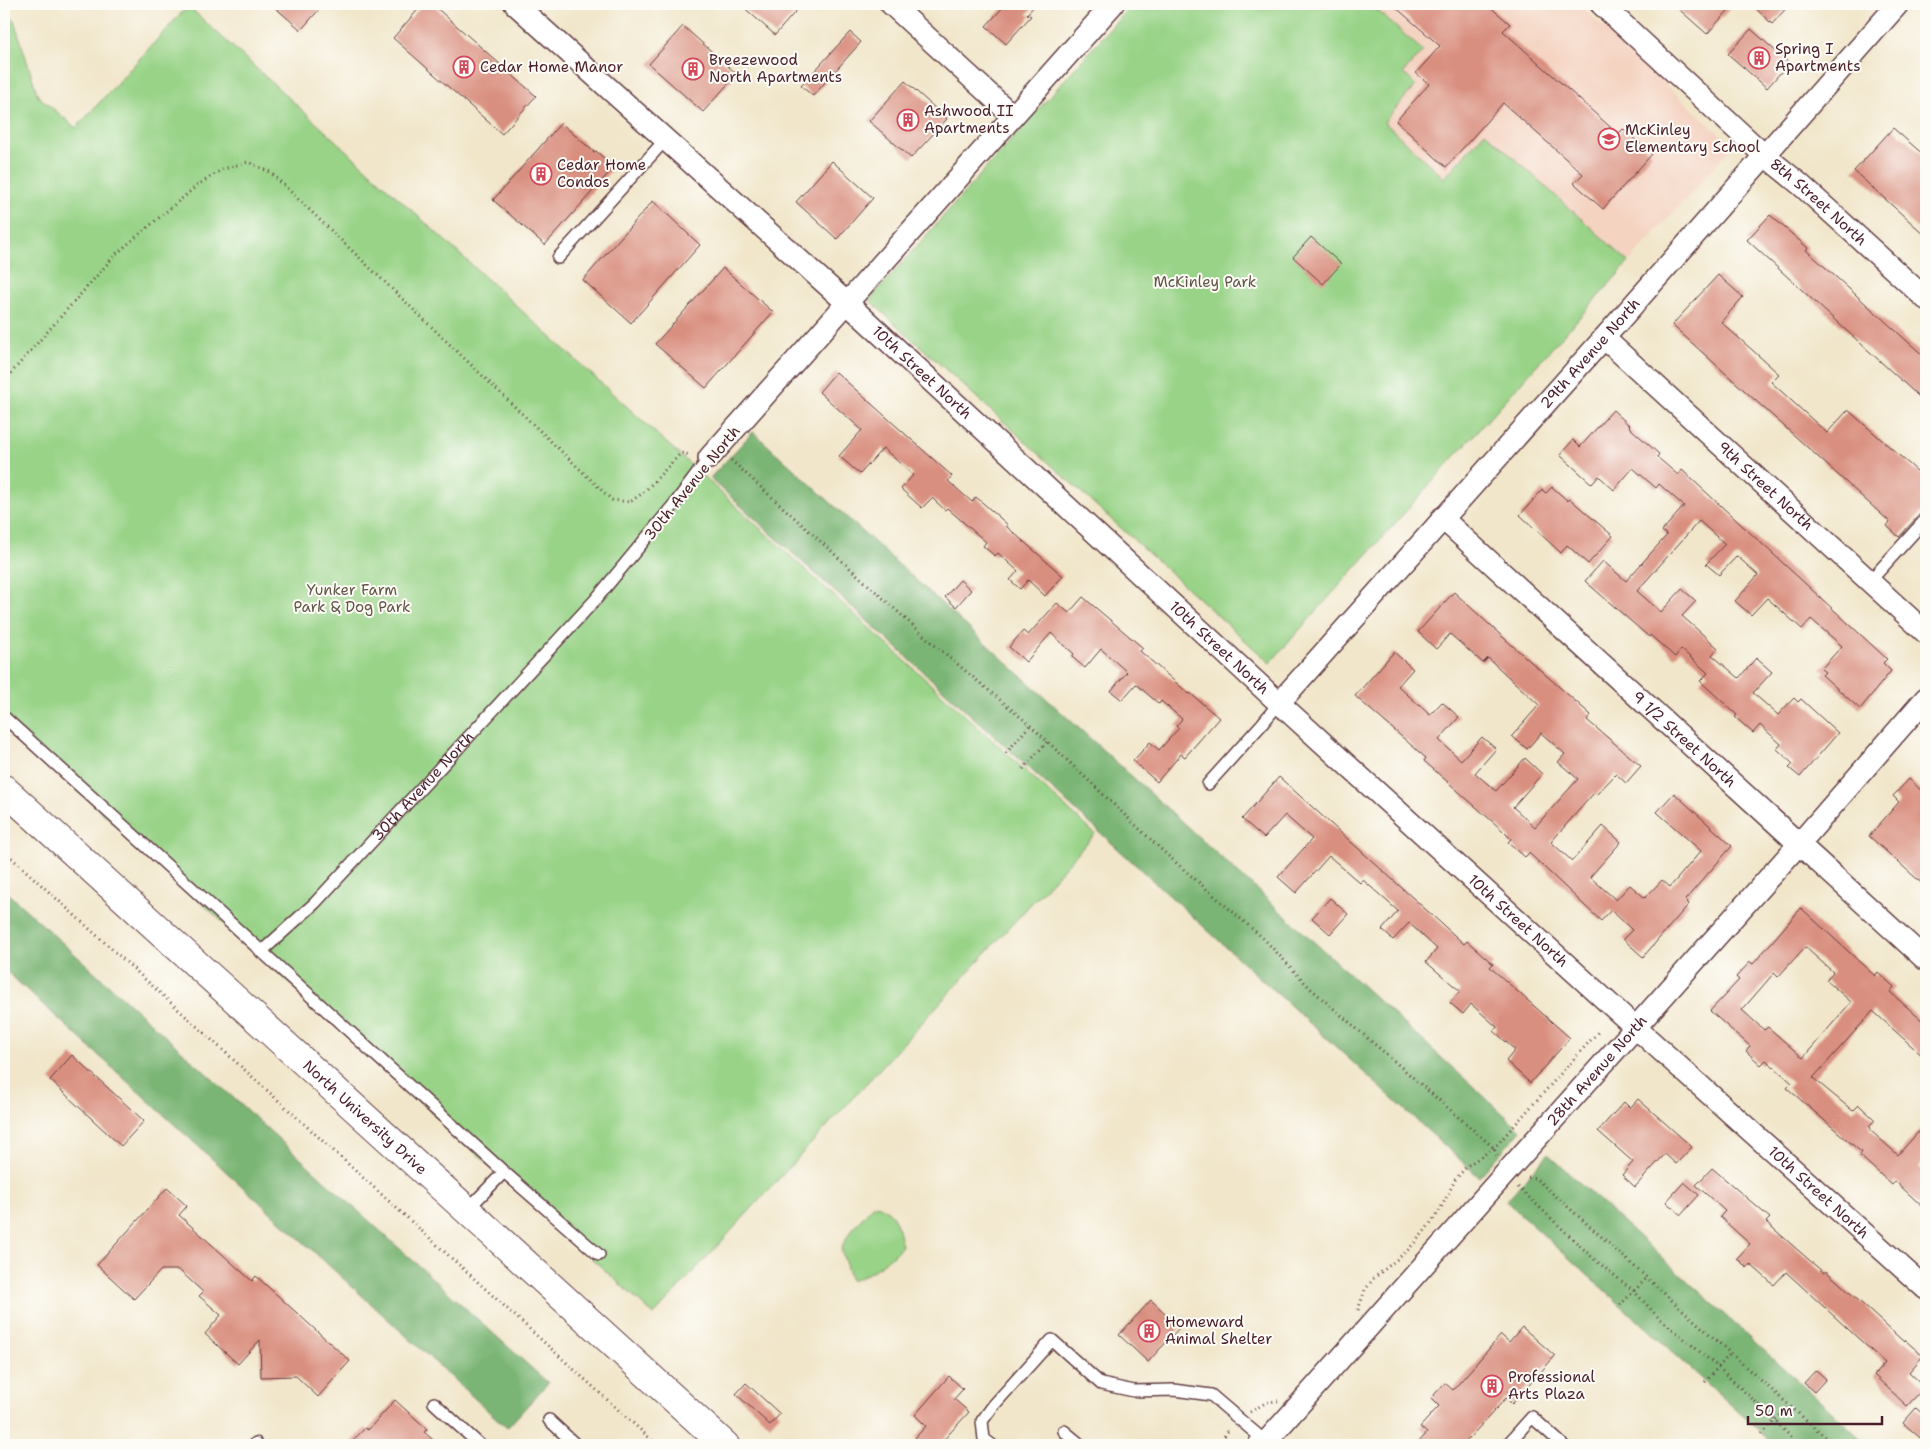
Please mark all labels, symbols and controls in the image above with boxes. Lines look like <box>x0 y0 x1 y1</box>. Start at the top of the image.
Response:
place label: Spring I Apartments <box>1775 39 1861 76</box>
building icon: Spring I Apartments <box>1747 46 1771 70</box>
place label: Breezewood North Apartments <box>709 50 842 87</box>
building icon: Cedar Home Manor <box>452 55 476 79</box>
place label: Cedar Home Manor <box>480 57 623 77</box>
building icon: Breezewood North Apartments <box>681 57 705 81</box>
place label: Ashwood II Apartments <box>924 101 1013 138</box>
building icon: Ashwood II Apartments <box>896 108 920 132</box>
place label: McKinley Elementary School <box>1625 120 1761 157</box>
school or university icon: McKinley Elementary School <box>1597 127 1621 151</box>
street label: 8th Street North <box>1766 154 1871 250</box>
place label: Cedar Home Condos <box>557 155 646 192</box>
building icon: Cedar Home Condos <box>529 162 553 186</box>
park label: McKinley Park <box>1154 272 1256 292</box>
street label: 29th Avenue North <box>1536 294 1645 413</box>
street label: 10th Street North <box>868 321 976 424</box>
street label: 30th Avenue North <box>640 422 744 544</box>
street label: 9th Street North <box>1713 437 1818 535</box>
park label: Yunker Farm Park & Dog Park <box>293 580 411 617</box>
street label: 10th Street North <box>1165 596 1273 699</box>
street label: 9 1/2 Street North <box>1628 687 1740 792</box>
street label: 30th Avenue North <box>367 727 479 845</box>
street label: 10th Street North <box>1464 870 1573 972</box>
street label: 28th Avenue North <box>1542 1011 1652 1130</box>
street label: North University Drive <box>299 1056 431 1179</box>
street label: 10th Street North <box>1764 1142 1873 1243</box>
place label: Homeward Animal Shelter <box>1165 1312 1272 1349</box>
building icon: Homeward Animal Shelter <box>1137 1319 1161 1343</box>
place label: Professional Arts Plaza <box>1508 1367 1596 1404</box>
building icon: Professional Arts Plaza <box>1480 1374 1504 1398</box>
scale bar <box>1748 1394 1881 1426</box>
text: 50 m <box>1755 1401 1793 1421</box>

